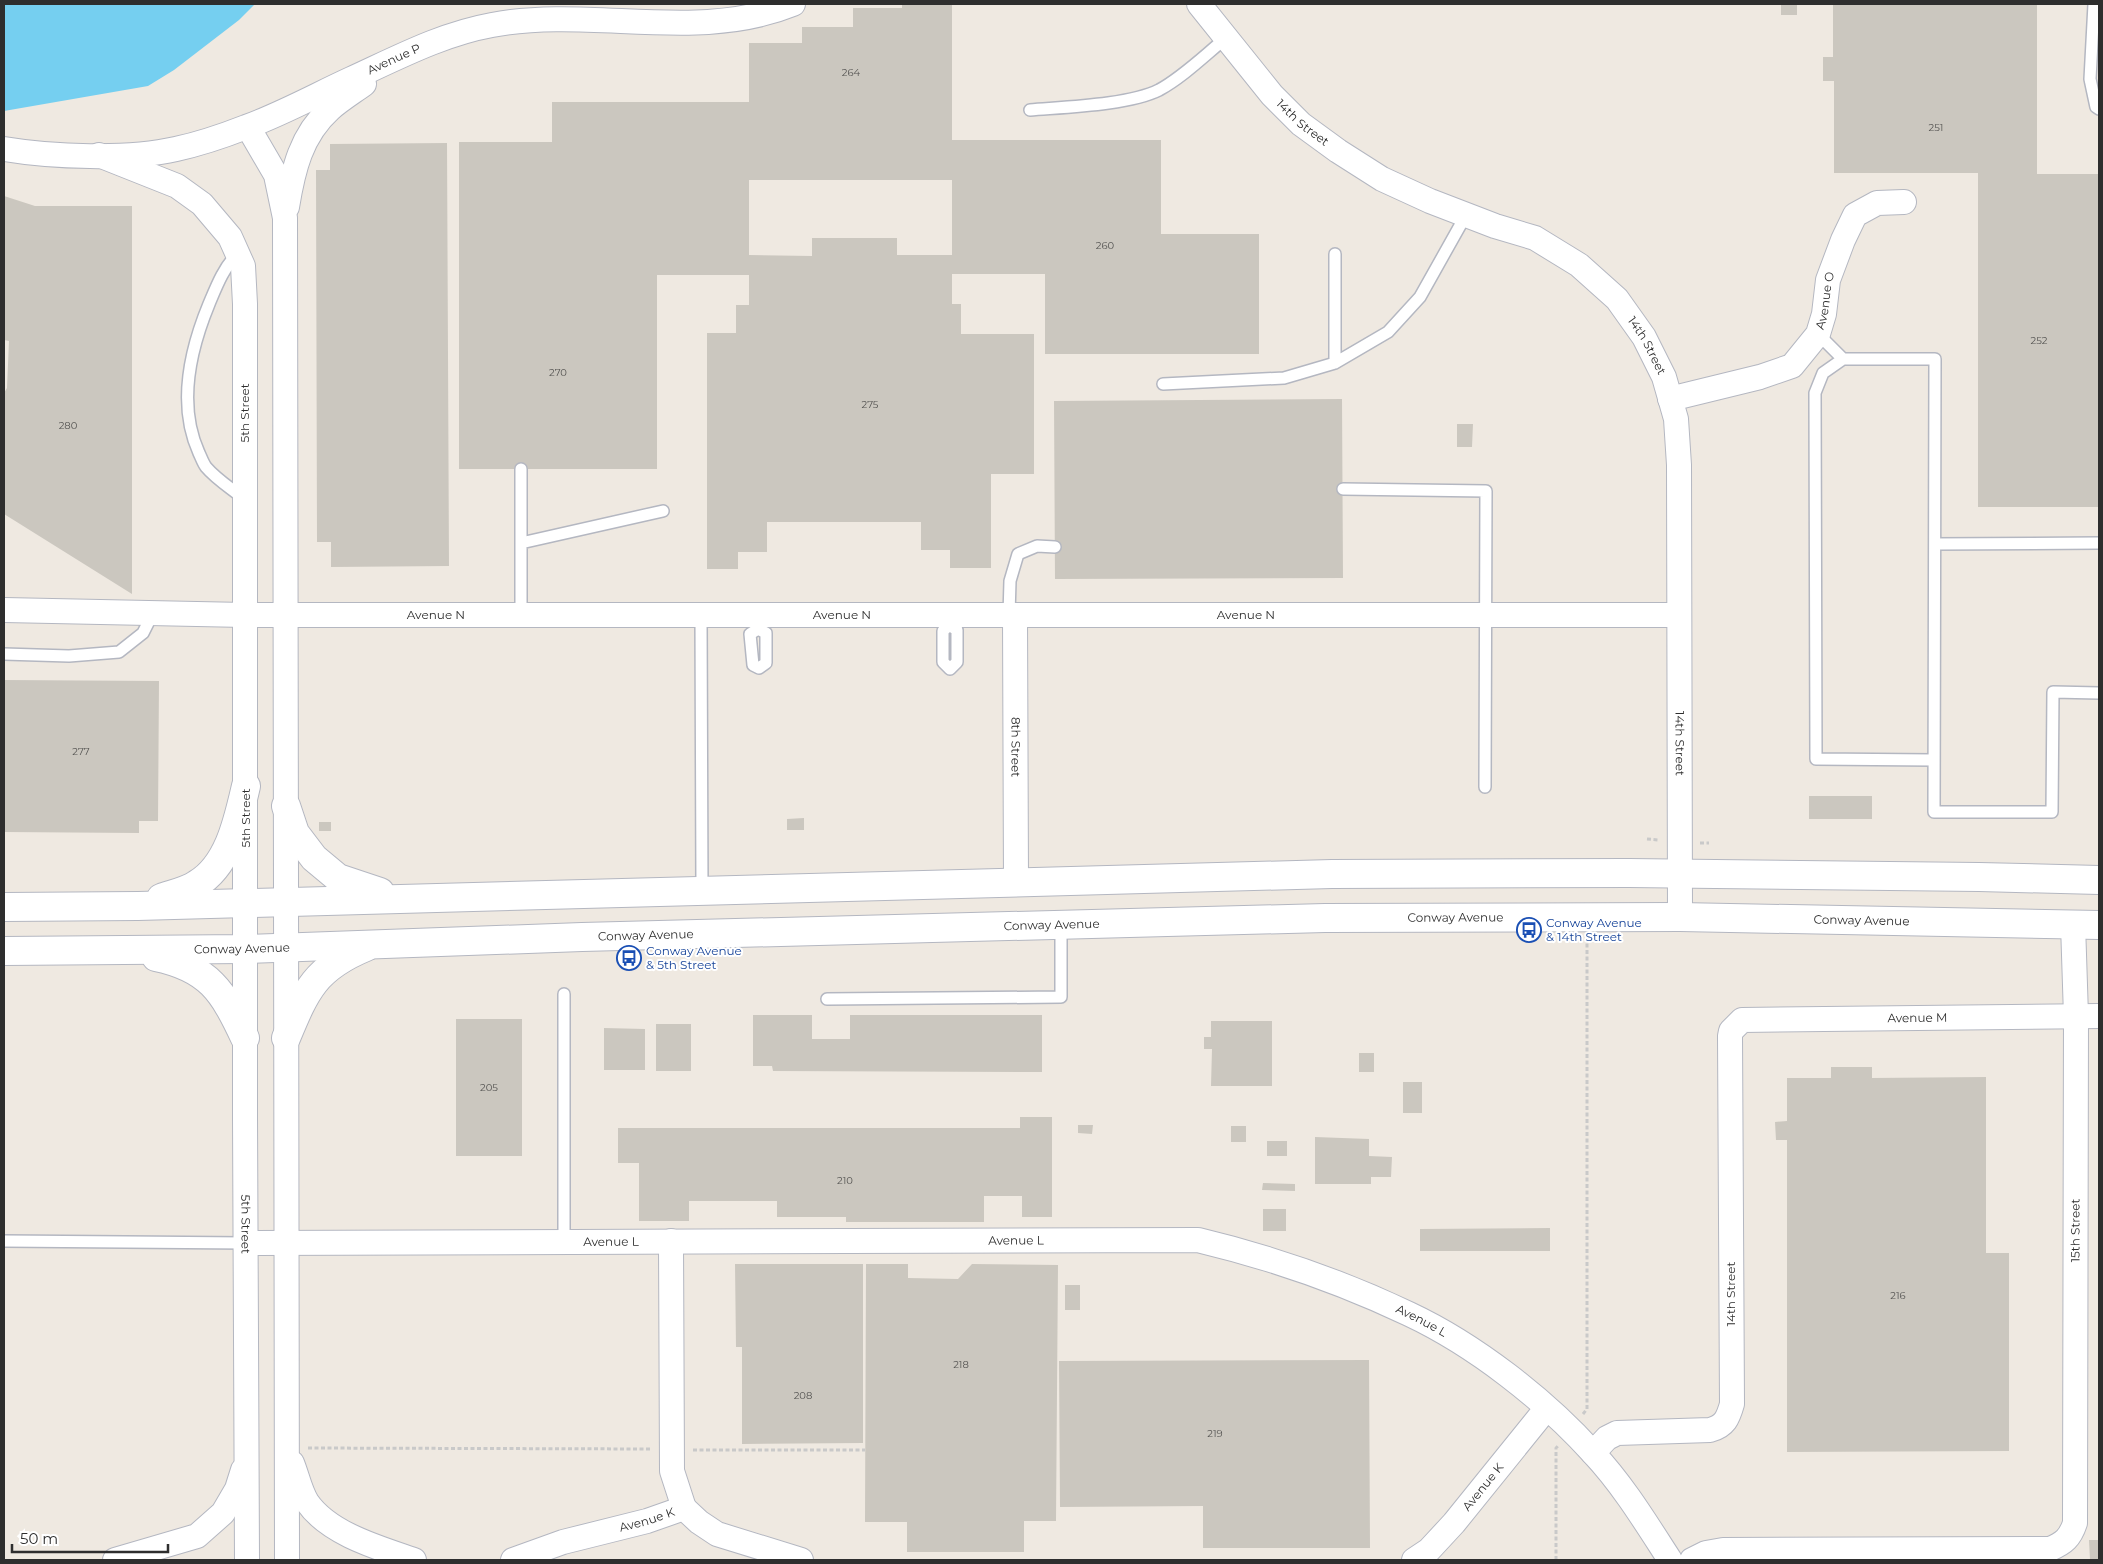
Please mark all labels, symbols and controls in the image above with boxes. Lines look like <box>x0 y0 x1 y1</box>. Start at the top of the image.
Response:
street label: Avenue P <box>365 40 423 77</box>
house number: 264 <box>842 66 861 79</box>
street label: 14th Street <box>1273 96 1332 149</box>
house number: 251 <box>1929 121 1943 134</box>
house number: 260 <box>1096 239 1115 252</box>
street label: Avenue O <box>1812 269 1838 331</box>
street label: 14th Street <box>1625 313 1670 377</box>
house number: 252 <box>2031 334 2048 347</box>
house number: 270 <box>549 366 567 379</box>
street label: 5th Street <box>237 383 252 443</box>
house number: 275 <box>861 398 879 411</box>
house number: 280 <box>59 419 78 432</box>
street label: Avenue N <box>407 607 465 622</box>
street label: Avenue N <box>813 607 871 622</box>
street label: Avenue N <box>1217 607 1275 622</box>
street label: 14th Street <box>1673 711 1688 776</box>
street label: 8th Street <box>1008 717 1024 777</box>
house number: 277 <box>72 745 90 758</box>
street label: 5th Street <box>238 788 253 848</box>
street label: Conway Avenue <box>1408 909 1504 925</box>
street label: Conway Avenue <box>1813 912 1910 928</box>
place label: Conway Avenue & 14th Street <box>1546 915 1642 944</box>
street label: Conway Avenue <box>1003 916 1100 933</box>
bus stop icon: Conway Avenue & 14th Street <box>1516 917 1542 943</box>
street label: Conway Avenue <box>598 926 694 944</box>
street label: Conway Avenue <box>194 939 290 956</box>
place label: Conway Avenue & 5th Street <box>646 943 742 972</box>
bus stop icon: Conway Avenue & 5th Street <box>616 945 642 971</box>
street label: Avenue M <box>1887 1010 1947 1025</box>
house number: 205 <box>480 1081 498 1094</box>
house number: 210 <box>837 1174 853 1187</box>
street label: 5th Street <box>238 1194 254 1254</box>
street label: 15th Street <box>2068 1199 2083 1262</box>
street label: Avenue L <box>988 1232 1044 1248</box>
street label: Avenue L <box>583 1234 639 1249</box>
street label: 14th Street <box>1723 1262 1738 1326</box>
house number: 216 <box>1890 1289 1906 1302</box>
street label: Avenue L <box>1394 1301 1450 1340</box>
house number: 218 <box>953 1358 969 1371</box>
house number: 208 <box>794 1389 812 1402</box>
house number: 219 <box>1207 1427 1223 1440</box>
street label: Avenue K <box>1459 1459 1507 1514</box>
street label: Avenue K <box>618 1504 677 1535</box>
scale bar <box>12 1522 169 1554</box>
text: 50 m <box>20 1529 58 1548</box>

